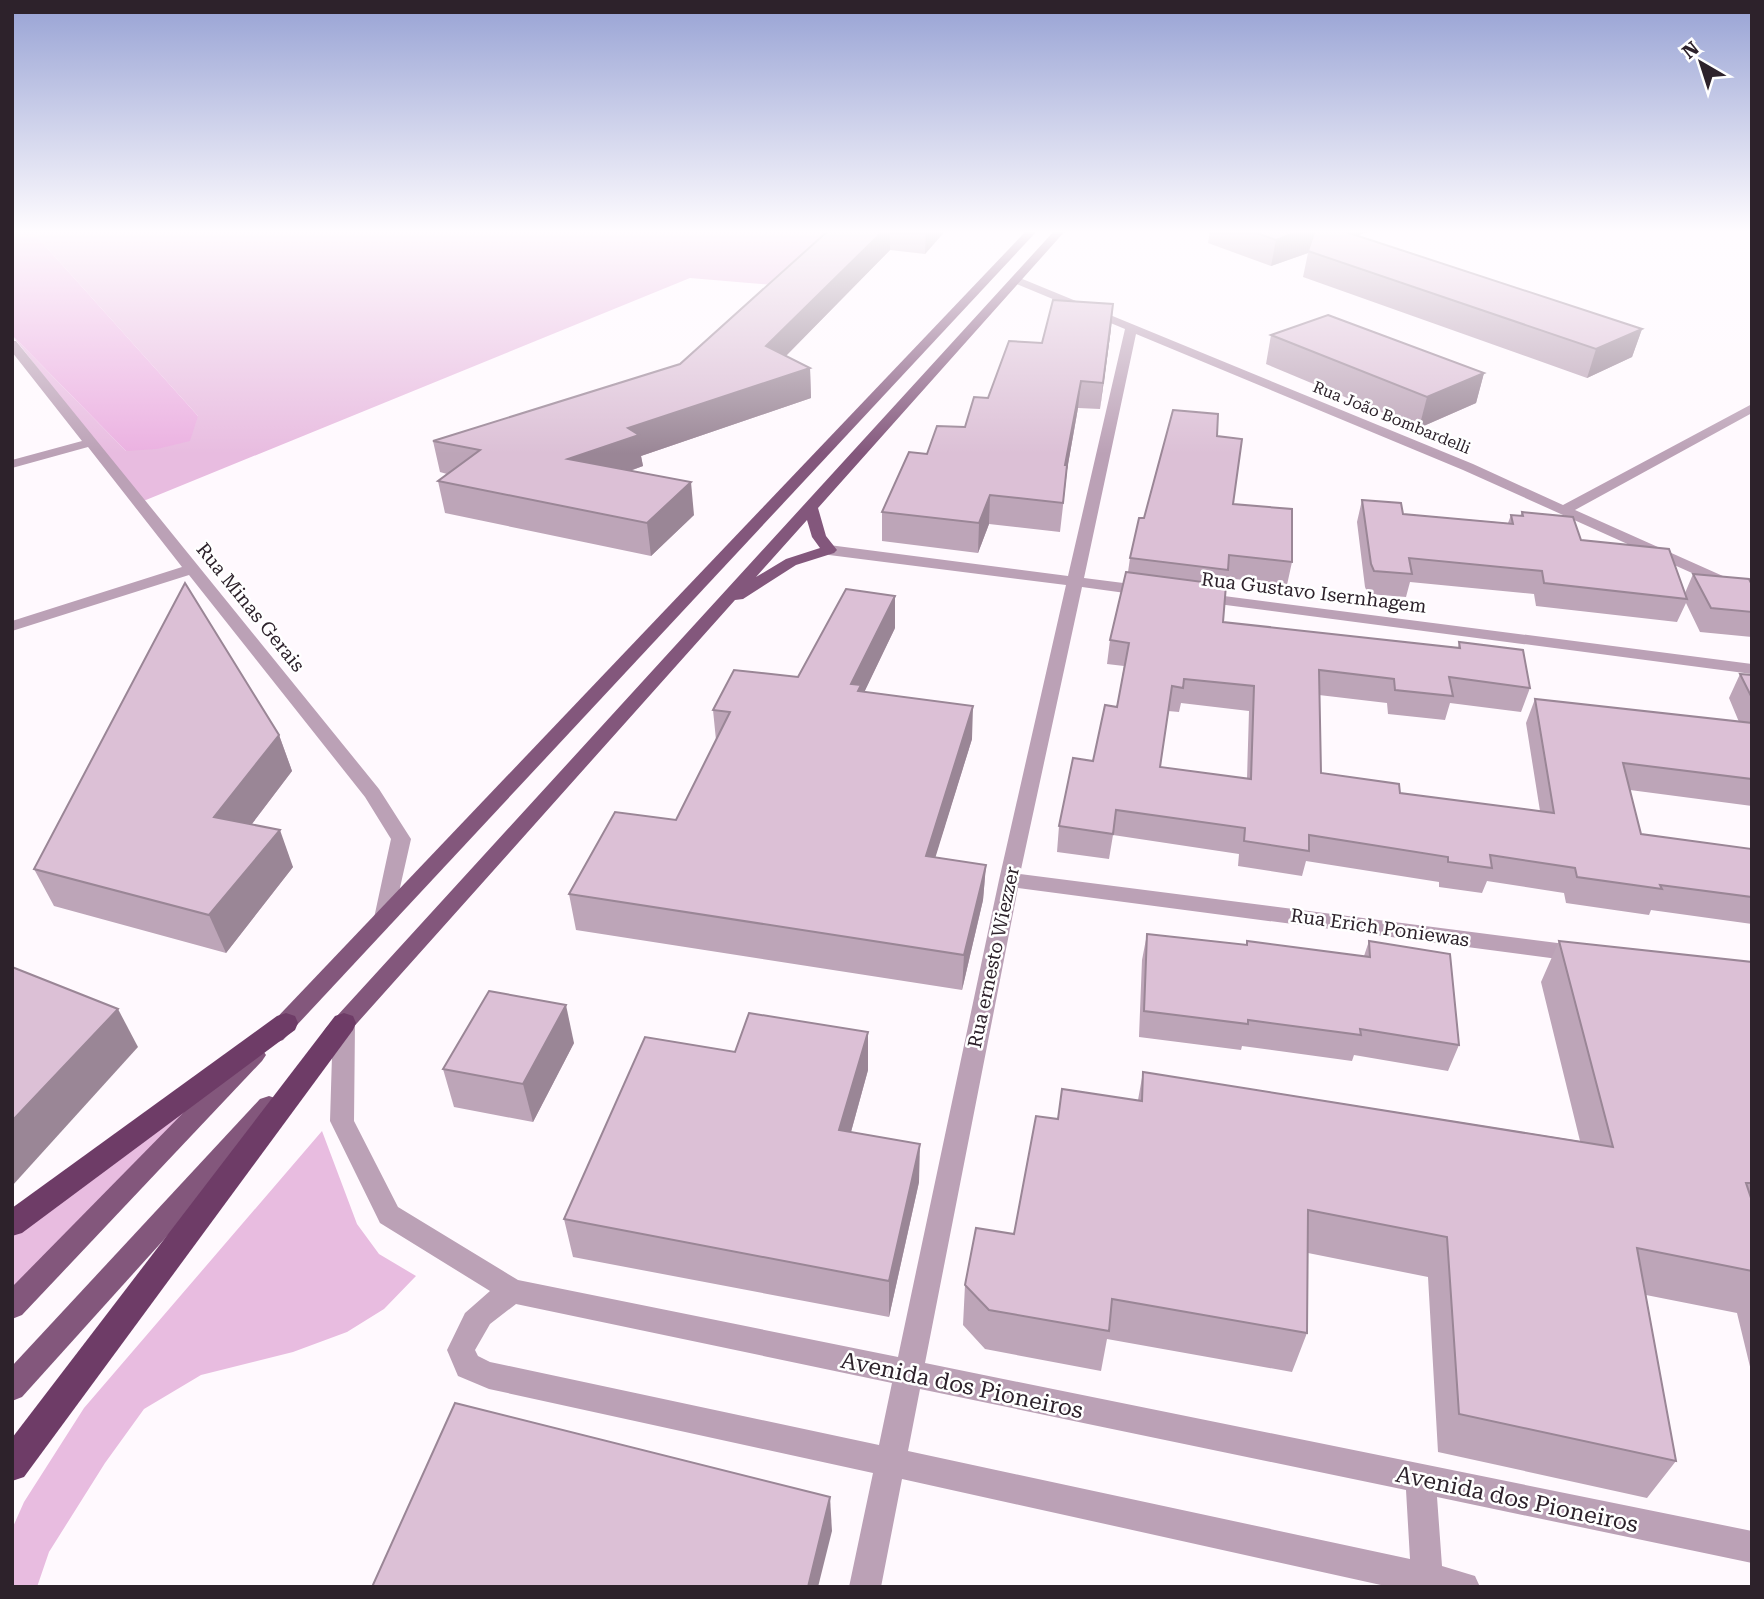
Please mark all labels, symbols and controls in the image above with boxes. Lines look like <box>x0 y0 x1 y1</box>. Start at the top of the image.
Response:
north arrow <box>1666 28 1736 98</box>
text: N <box>1678 36 1704 64</box>
street label: Rua João Bombardelli <box>1310 377 1473 458</box>
street label: Rua Minas Gerais <box>192 538 310 676</box>
street label: Rua Gustavo Isernhagem <box>1200 567 1428 618</box>
street label: Rua ernesto Wiezzer <box>963 864 1024 1050</box>
street label: Rua Erich Poniewas <box>1289 904 1471 951</box>
street label: Avenida dos Pioneiros <box>838 1347 1086 1424</box>
street label: Avenida dos Pioneiros <box>1393 1461 1641 1538</box>

